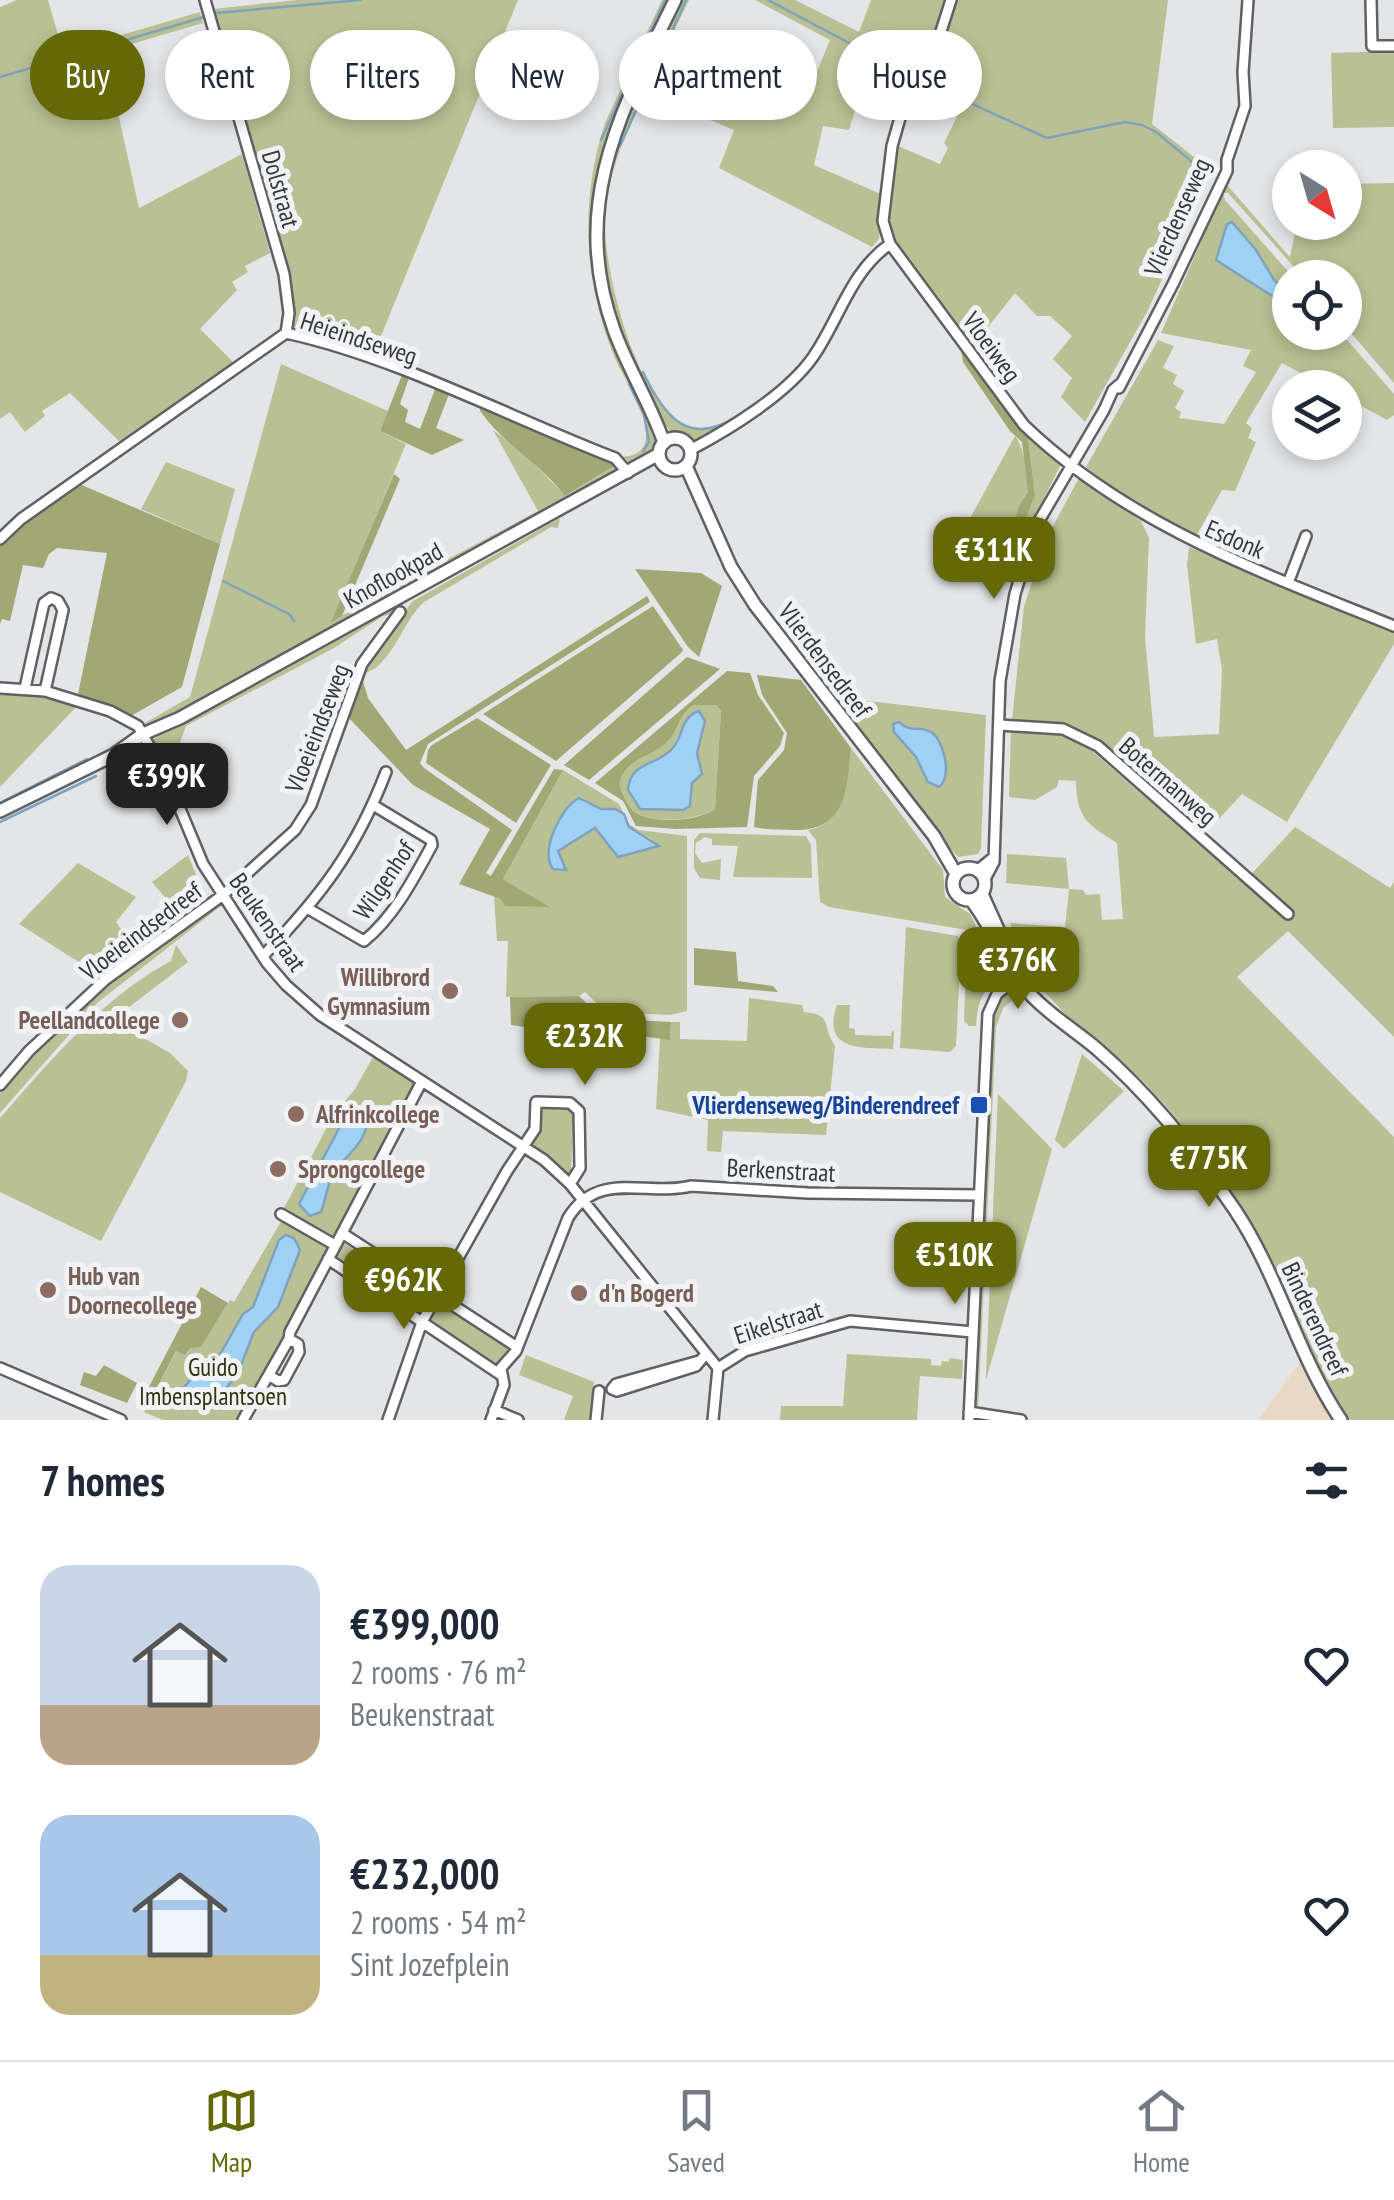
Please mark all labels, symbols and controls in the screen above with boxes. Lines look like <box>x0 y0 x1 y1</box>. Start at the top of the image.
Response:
chip: Buy <box>30 30 145 120</box>
chip: Rent <box>165 30 290 120</box>
chip: Filters <box>310 30 455 120</box>
chip: New <box>475 30 599 120</box>
chip: Apartment <box>619 30 817 120</box>
chip: House <box>837 30 982 120</box>
street label: Dolstraat <box>255 147 307 231</box>
north arrow <box>1272 150 1362 240</box>
map controls <box>1272 150 1362 460</box>
street label: Vlierdenseweg <box>1136 153 1217 282</box>
button: locate <box>1272 260 1362 350</box>
street label: Heieindseweg <box>297 304 421 372</box>
street label: Vloeiweg <box>955 305 1028 389</box>
button: layers <box>1272 370 1362 460</box>
street label: Esdonk <box>1200 512 1270 566</box>
pin: €311K <box>924 517 1064 602</box>
text: €311K <box>955 528 1033 570</box>
street label: Knoflookpad <box>338 535 448 615</box>
street label: Vlierdensedreef <box>771 595 879 725</box>
street label: Vloeieindseweg <box>277 659 356 798</box>
street label: Botermanweg <box>1113 730 1223 832</box>
pin: €399K <box>97 743 237 828</box>
text: €399K <box>128 754 206 796</box>
street label: Wilgenhof <box>346 833 423 925</box>
street label: Beukenstraat <box>223 867 314 977</box>
street label: Vloeieindsedreef <box>73 874 210 988</box>
pin: €376K <box>948 927 1088 1012</box>
text: €376K <box>979 938 1057 980</box>
place label: Willibrord Gymnasium <box>327 961 430 1022</box>
marker: Willibrord Gymnasium <box>439 980 461 1002</box>
pin: €232K <box>515 1003 655 1088</box>
place label: Peellandcollege <box>18 1004 160 1036</box>
marker: Peellandcollege <box>169 1009 191 1031</box>
text: €232K <box>546 1014 624 1056</box>
place label: Vlierdenseweg/Binderendreef <box>691 1089 960 1121</box>
marker: Vlierdenseweg/Binderendreef <box>968 1094 990 1116</box>
place label: Alfrinkcollege <box>315 1098 440 1130</box>
marker: Alfrinkcollege <box>285 1103 307 1125</box>
pin: €775K <box>1139 1125 1279 1210</box>
text: €775K <box>1170 1136 1248 1178</box>
street label: Berkenstraat <box>726 1151 836 1189</box>
place label: Sprongcollege <box>298 1153 425 1185</box>
marker: Sprongcollege <box>267 1158 289 1180</box>
pin: €510K <box>885 1222 1025 1307</box>
text: €510K <box>916 1233 994 1275</box>
pin: €962K <box>334 1247 474 1332</box>
street label: Binderendreef <box>1275 1257 1356 1382</box>
text: €962K <box>365 1258 443 1300</box>
place label: Hub van Doornecollege <box>68 1260 197 1321</box>
place label: d'n Bogerd <box>599 1277 694 1309</box>
marker: Hub van Doornecollege <box>37 1279 59 1301</box>
marker: d'n Bogerd <box>568 1282 590 1304</box>
street label: Eikelstraat <box>730 1293 826 1351</box>
park label: Guido Imbensplantsoen <box>139 1351 287 1412</box>
text: 7 homes <box>40 1453 165 1508</box>
icon: filters <box>1299 1453 1354 1508</box>
text: €399,000 <box>350 1596 500 1651</box>
icon: home <box>120 1605 240 1725</box>
icon: heart <box>1299 1638 1354 1693</box>
text: 2 rooms · 76 m² <box>350 1651 527 1693</box>
text: Beukenstraat <box>350 1693 494 1735</box>
text: €232,000 <box>350 1846 500 1901</box>
icon: home <box>120 1855 240 1975</box>
icon: heart <box>1299 1888 1354 1943</box>
text: 2 rooms · 54 m² <box>350 1901 527 1943</box>
text: Sint Jozefplein <box>350 1943 510 1985</box>
tab: Map <box>204 2083 259 2180</box>
tab: Saved <box>667 2083 725 2180</box>
tab: Home <box>1133 2083 1190 2180</box>

